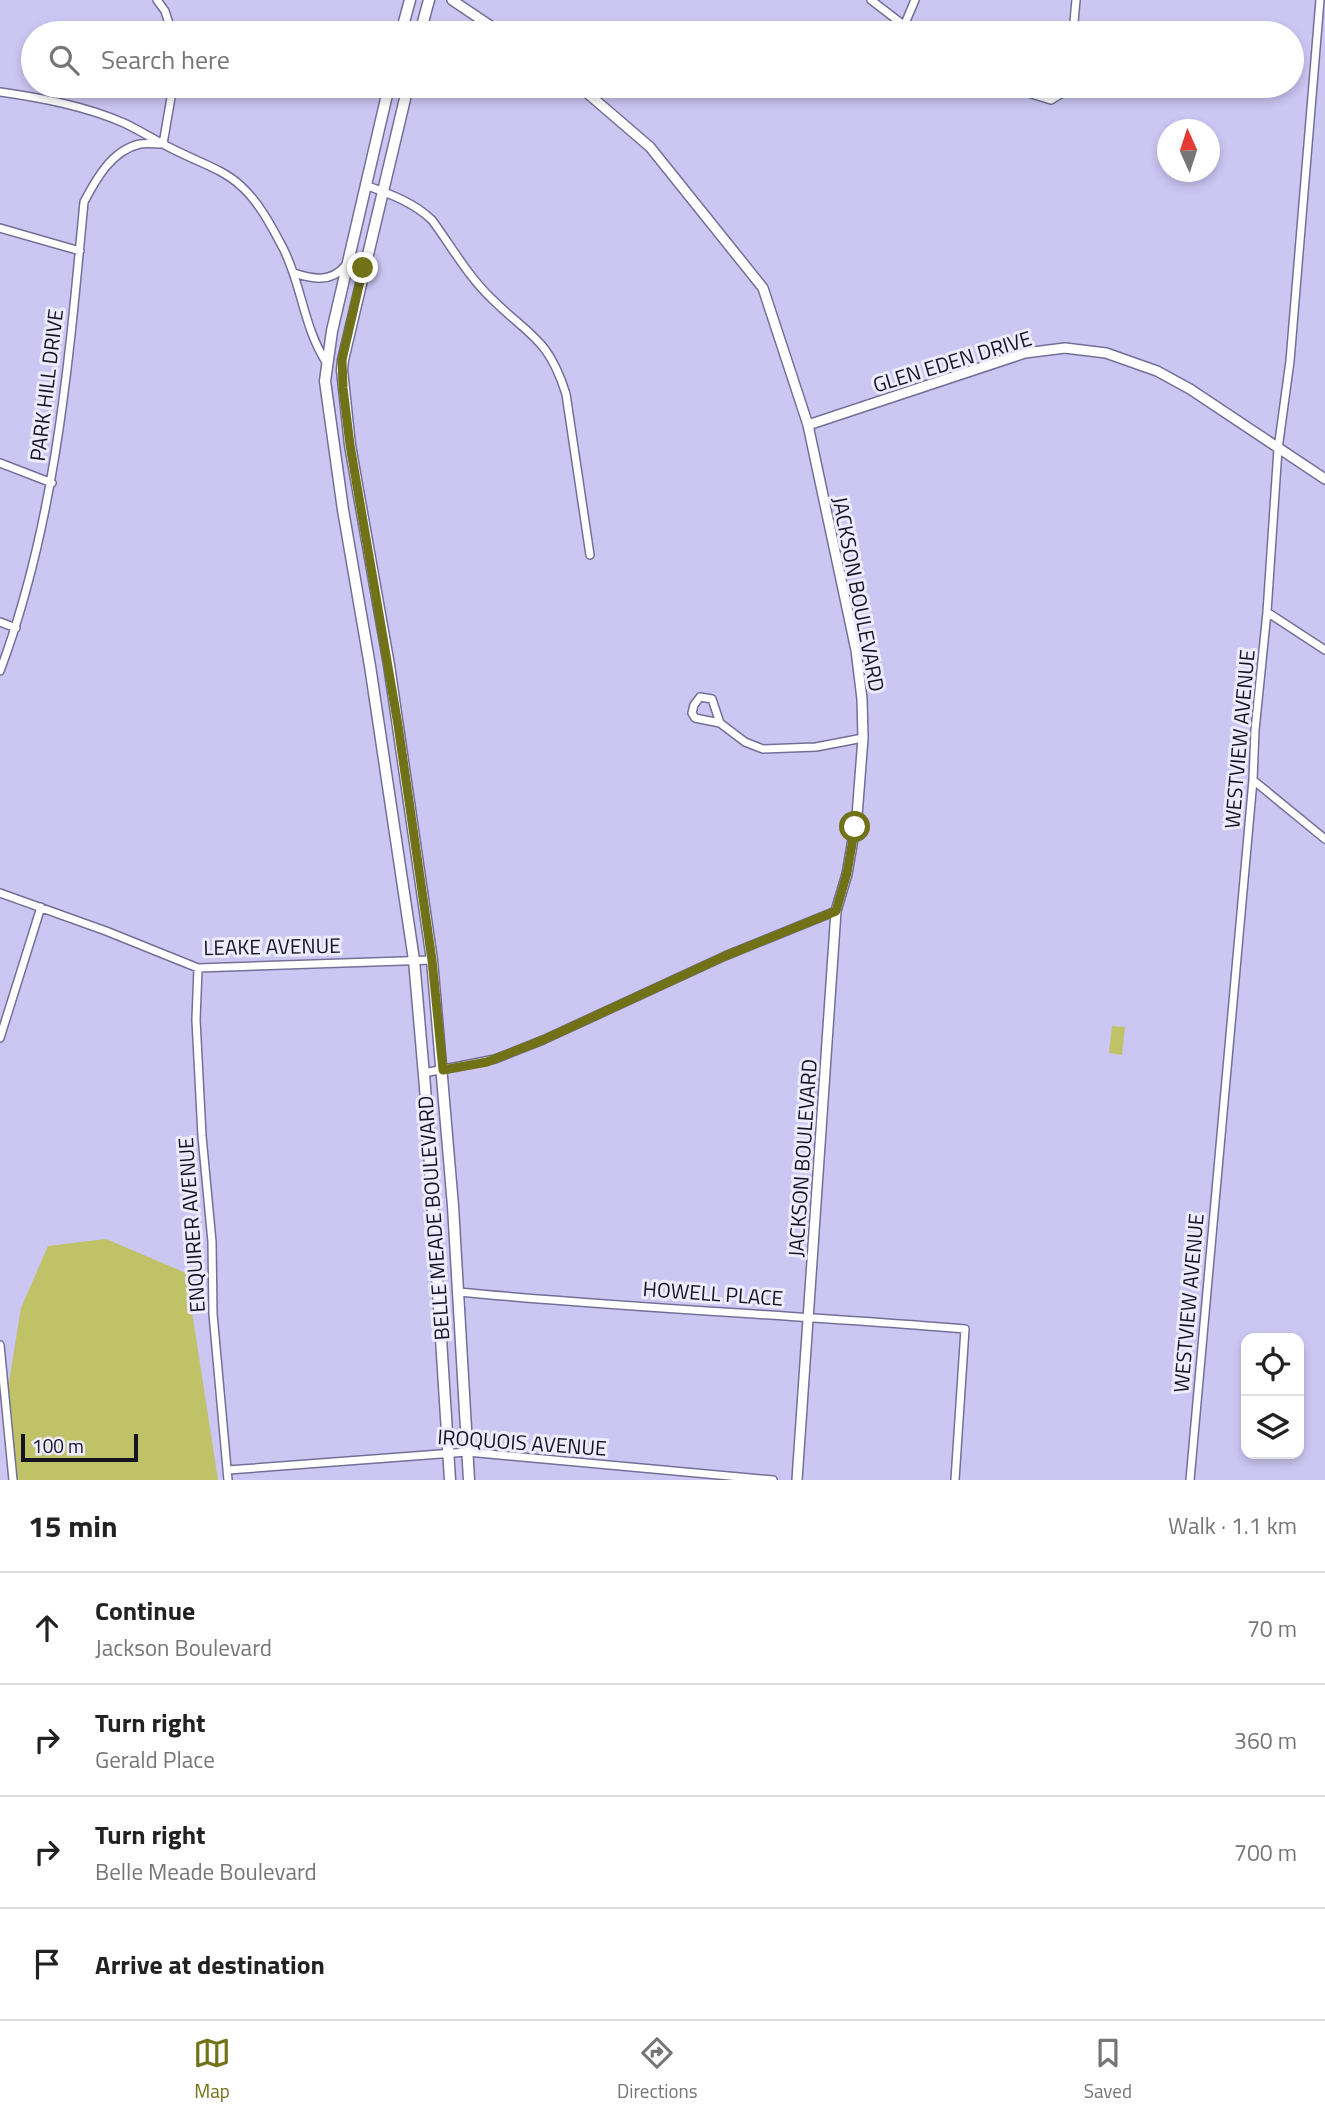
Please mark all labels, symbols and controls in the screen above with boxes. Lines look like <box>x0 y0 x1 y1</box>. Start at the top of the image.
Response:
search box <box>21 21 1304 98</box>
text: Search here <box>101 40 230 79</box>
icon: search <box>45 41 83 79</box>
north arrow <box>1157 119 1220 182</box>
route end <box>347 252 378 283</box>
street label: PARK HILL DRIVE <box>21 307 71 463</box>
street label: GLEN EDEN DRIVE <box>869 322 1035 400</box>
street label: JACKSON BOULEVARD <box>824 494 894 694</box>
street label: WESTVIEW AVENUE <box>1215 648 1263 830</box>
route start <box>839 811 870 842</box>
street label: LEAKE AVENUE <box>203 929 341 963</box>
street label: JACKSON BOULEVARD <box>779 1058 825 1258</box>
street label: BELLE MEADE BOULEVARD <box>408 1095 458 1341</box>
street label: ENQUIRER AVENUE <box>169 1136 213 1314</box>
street label: WESTVIEW AVENUE <box>1164 1212 1212 1394</box>
street label: HOWELL PLACE <box>642 1272 784 1314</box>
map controls <box>1241 1333 1304 1459</box>
button: locate <box>1241 1333 1304 1396</box>
button: layers <box>1241 1396 1304 1459</box>
street label: IROQUOIS AVENUE <box>436 1420 608 1464</box>
scale bar <box>21 1431 138 1463</box>
text: 100 m <box>32 1431 84 1460</box>
text: 15 min <box>28 1503 118 1549</box>
text: Walk · 1.1 km <box>1168 1508 1297 1543</box>
text: Continue <box>95 1591 195 1630</box>
icon: ahead <box>28 1609 66 1647</box>
text: 70 m <box>1247 1611 1297 1646</box>
text: Jackson Boulevard <box>95 1630 272 1665</box>
text: Turn right <box>95 1703 206 1742</box>
icon: right <box>28 1721 66 1759</box>
text: 360 m <box>1234 1723 1297 1758</box>
text: Gerald Place <box>95 1742 215 1777</box>
text: Turn right <box>95 1815 206 1854</box>
icon: right <box>28 1833 66 1871</box>
text: 700 m <box>1234 1835 1297 1870</box>
text: Belle Meade Boulevard <box>95 1854 317 1889</box>
icon: arrive <box>28 1945 66 1983</box>
text: Arrive at destination <box>95 1945 325 1984</box>
tab: Map <box>193 2034 231 2105</box>
tab: Directions <box>617 2034 698 2105</box>
tab: Saved <box>1084 2034 1132 2105</box>

